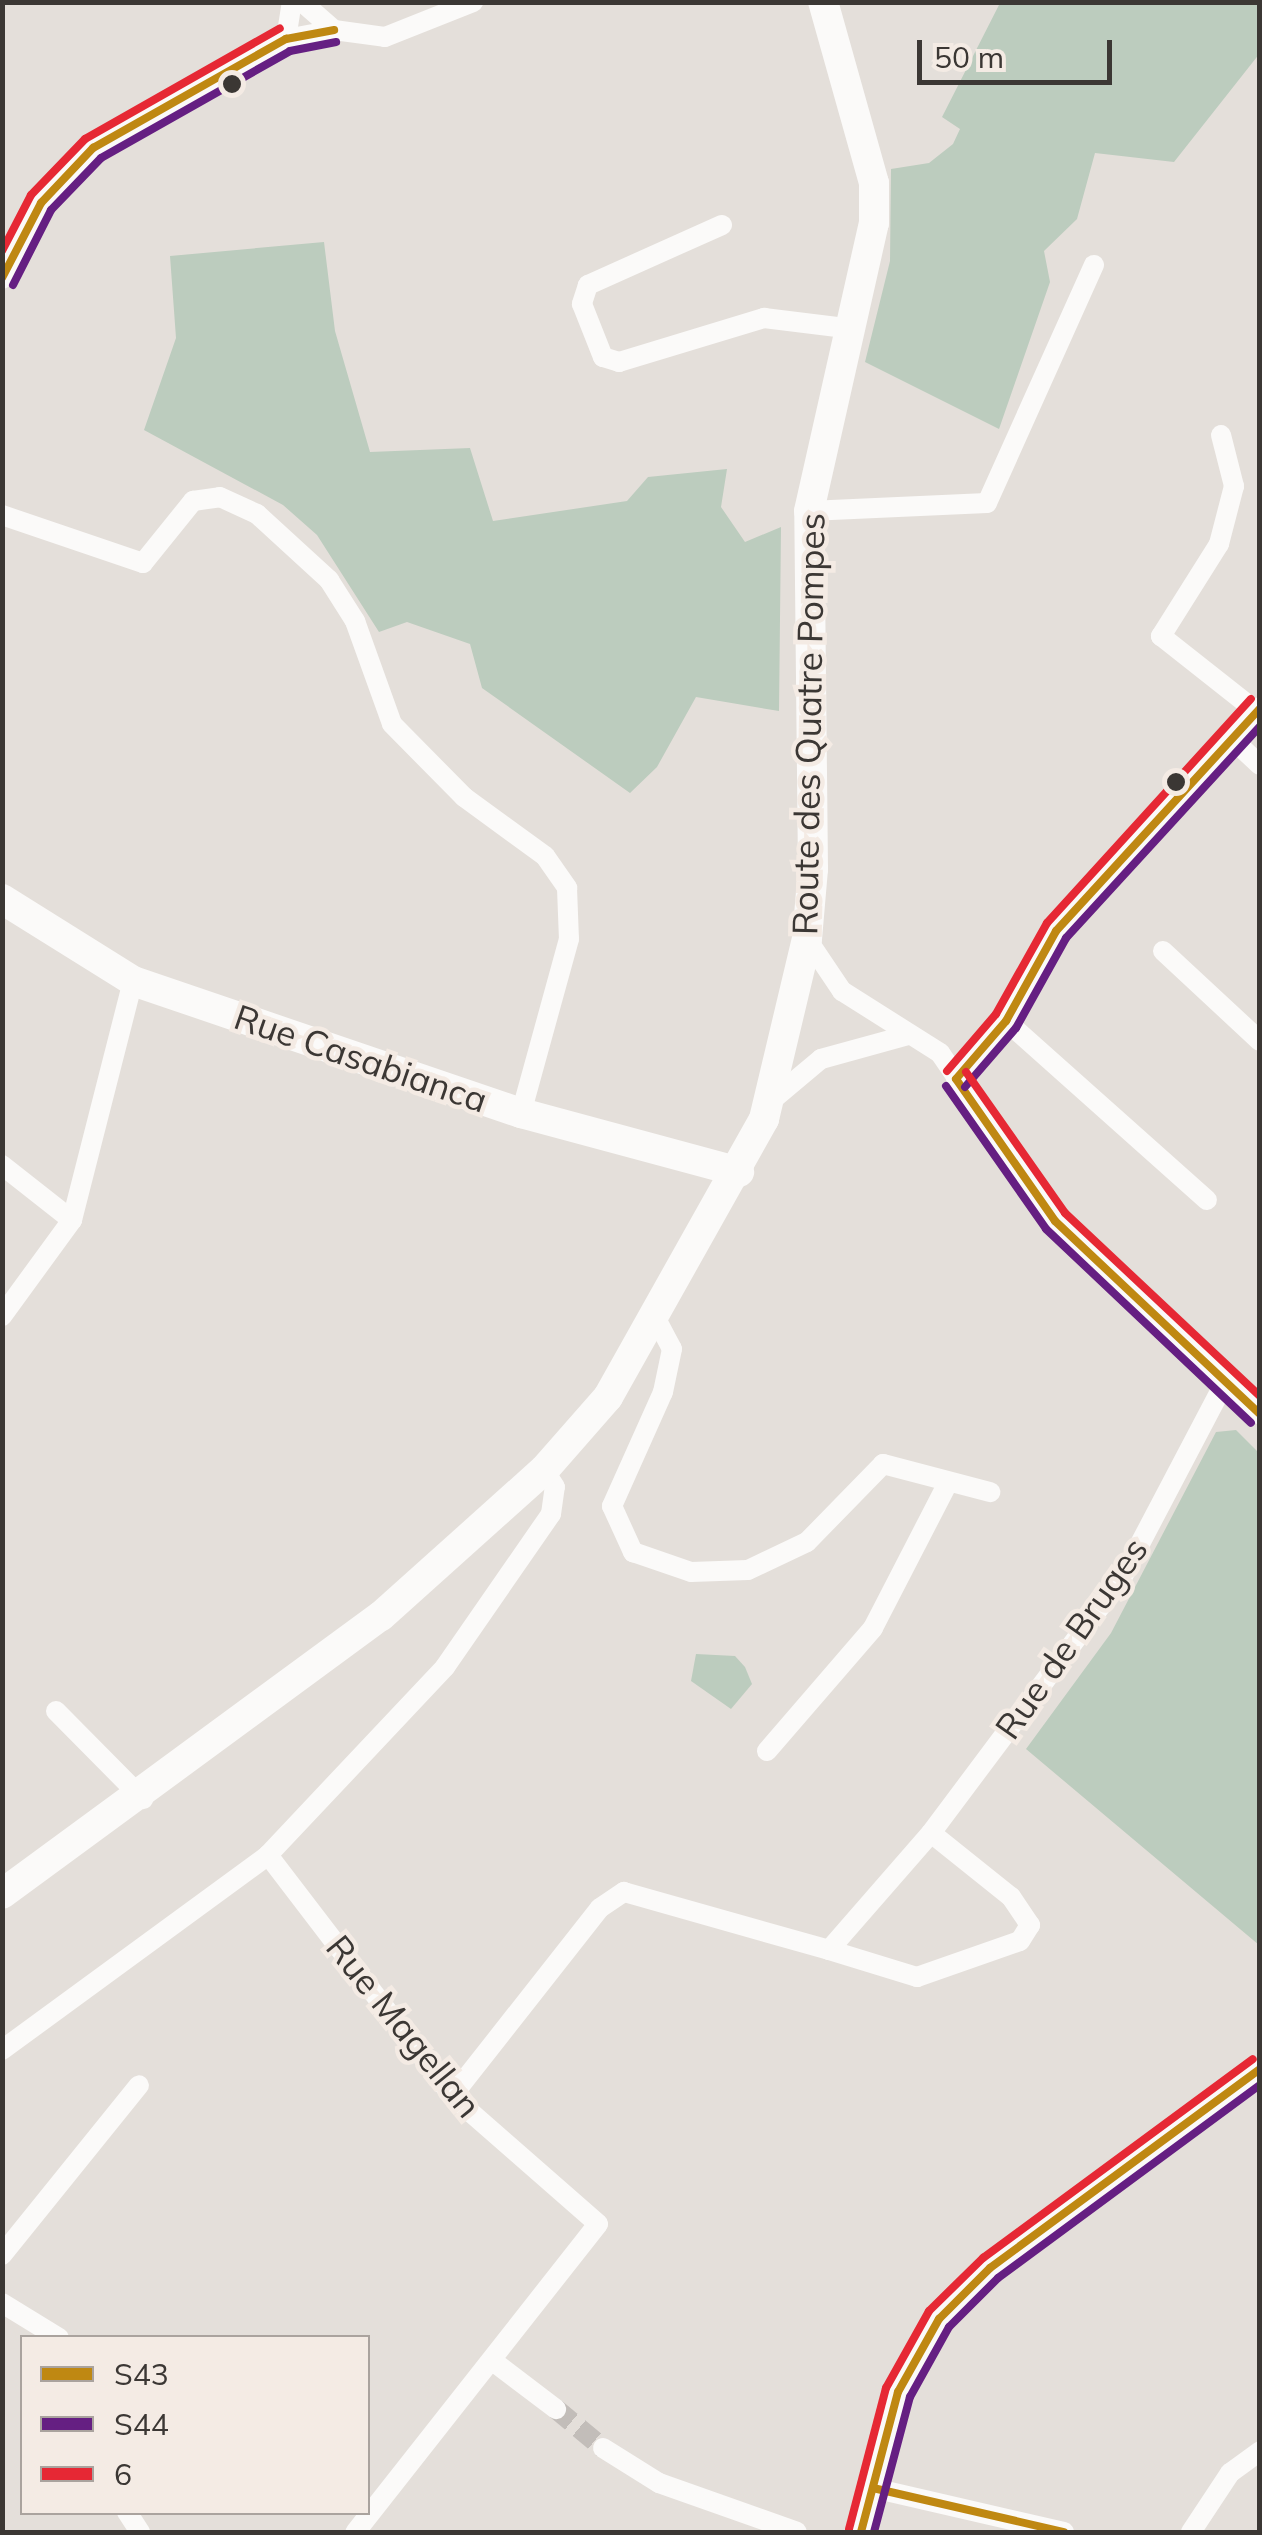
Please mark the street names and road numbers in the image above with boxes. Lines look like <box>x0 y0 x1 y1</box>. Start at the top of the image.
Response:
street label: Route des Quatre Pompes <box>783 513 833 935</box>
street label: Rue Casabianca <box>229 995 493 1121</box>
street label: Rue de Bruges <box>986 1529 1156 1747</box>
street label: Rue Magellan <box>318 1927 490 2125</box>

